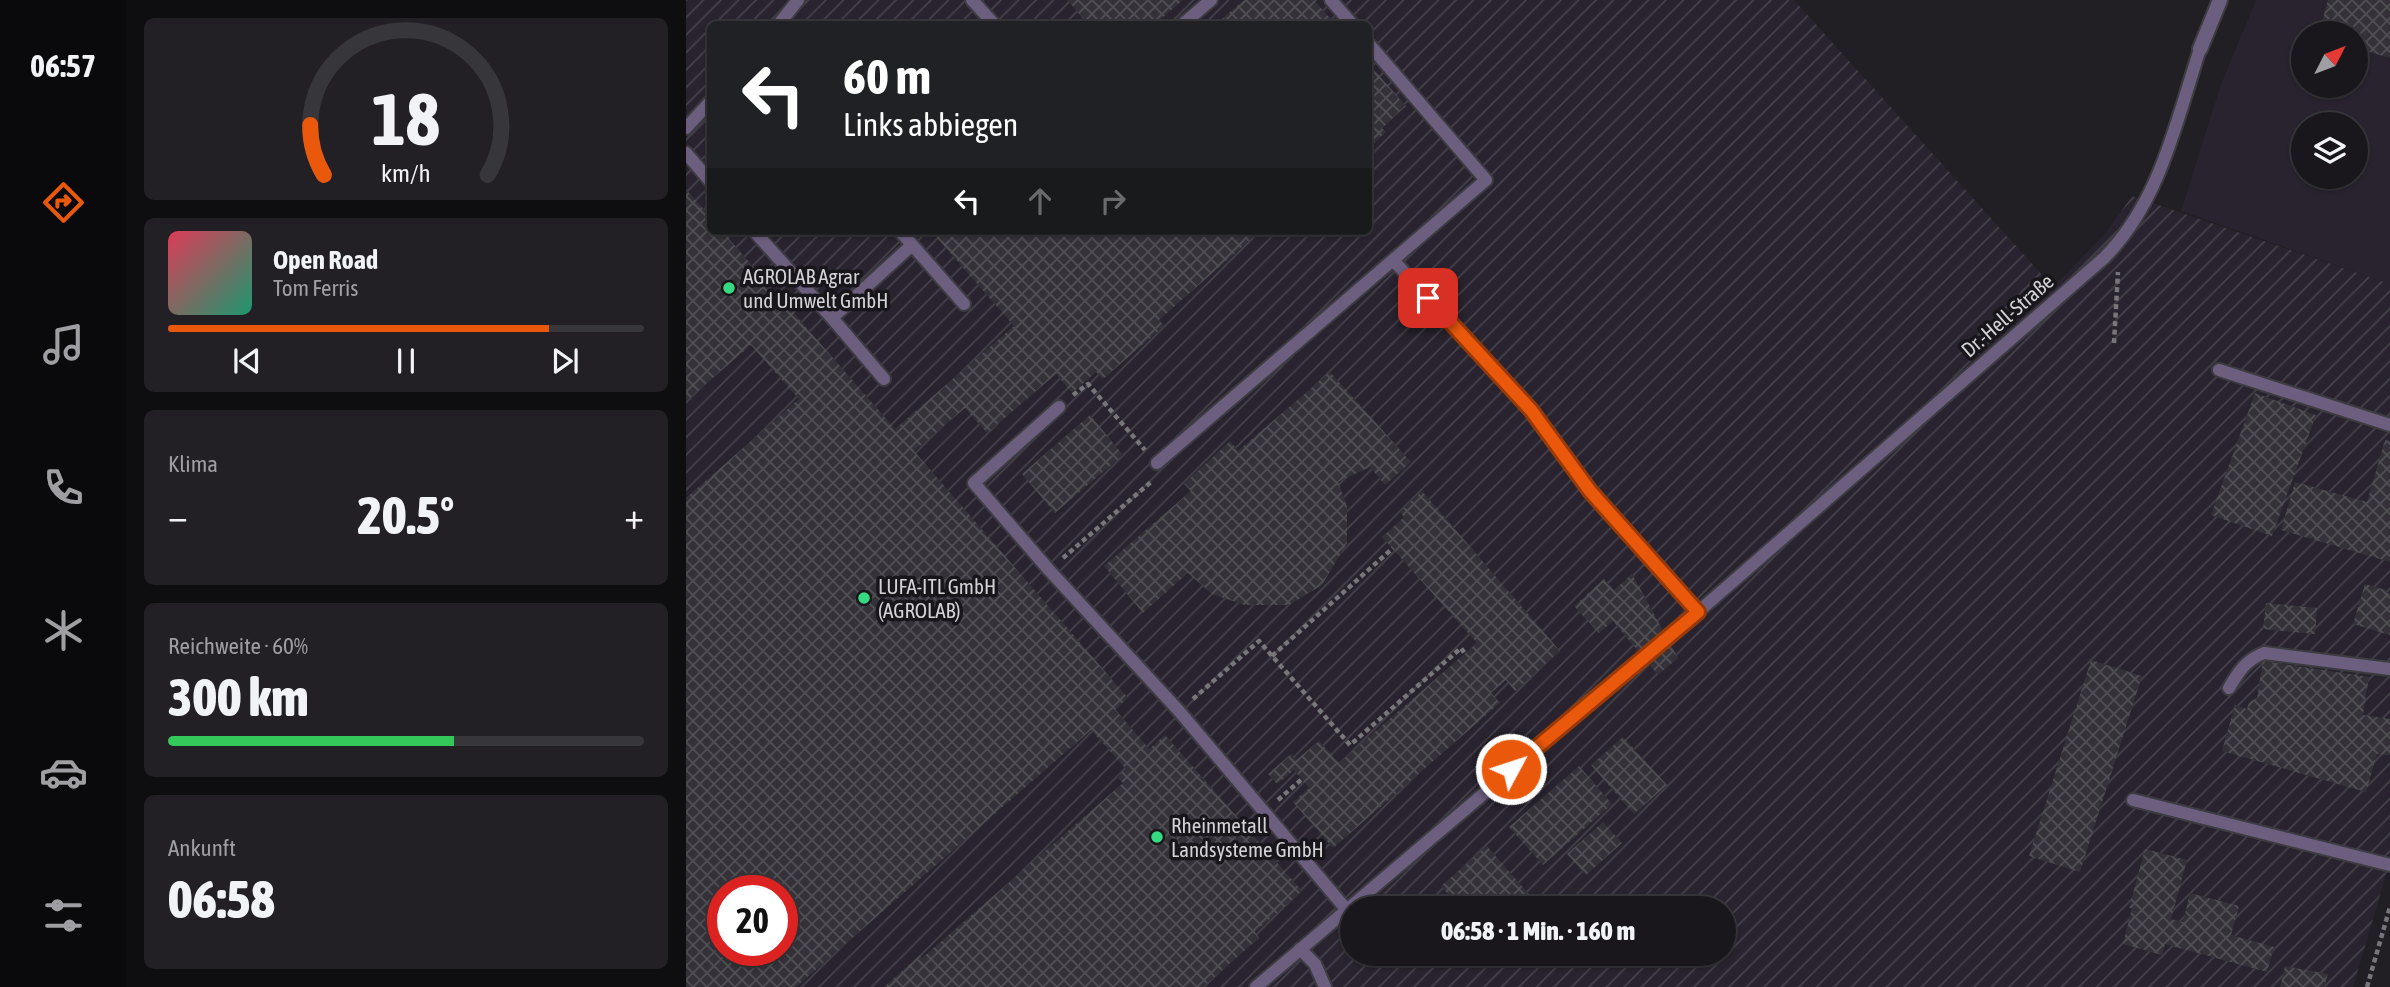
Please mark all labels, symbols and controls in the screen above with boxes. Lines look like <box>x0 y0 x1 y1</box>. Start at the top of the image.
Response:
north arrow <box>2291 21 2368 98</box>
map controls <box>2291 21 2368 189</box>
text: 06:57 <box>30 47 96 84</box>
text: 60 m <box>843 48 931 104</box>
icon: left <box>728 49 819 140</box>
text: 18 <box>372 77 440 160</box>
text: Links abbiegen <box>843 106 1018 143</box>
button: layers <box>2291 112 2368 189</box>
text: km/h <box>381 159 431 187</box>
icon: directions <box>39 178 88 227</box>
icon: left <box>948 182 986 220</box>
icon: ahead <box>1021 182 1059 220</box>
icon: right <box>1094 182 1132 220</box>
text: Open Road <box>273 245 378 275</box>
place label: AGROLAB Agrar und Umwelt GmbH <box>743 264 888 312</box>
pin <box>1398 268 1458 328</box>
street label: Dr.-Hell-Straße <box>1956 269 2058 361</box>
text: Tom Ferris <box>273 275 358 301</box>
icon: arrive <box>1409 279 1447 317</box>
marker: AGROLAB Agrar und Umwelt GmbH <box>721 280 737 296</box>
icon: music <box>39 320 88 369</box>
icon: previous <box>228 342 266 380</box>
icon: pause <box>387 342 425 380</box>
icon: next <box>546 342 584 380</box>
text: Klima <box>168 451 218 477</box>
icon: phone <box>39 463 88 512</box>
text: 20.5° <box>358 485 454 545</box>
text: − <box>168 494 188 537</box>
text: + <box>624 494 644 537</box>
place label: LUFA-ITL GmbH (AGROLAB) <box>878 574 996 622</box>
marker: LUFA-ITL GmbH (AGROLAB) <box>856 590 872 606</box>
icon: climate <box>39 606 88 655</box>
text: Reichweite · 60% <box>168 633 308 659</box>
text: 300 km <box>168 667 309 727</box>
position arrow <box>1474 732 1548 806</box>
icon: car <box>39 748 88 797</box>
place label: Rheinmetall Landsysteme GmbH <box>1171 813 1324 861</box>
marker: Rheinmetall Landsysteme GmbH <box>1149 829 1165 845</box>
text: Ankunft <box>168 835 236 861</box>
text: 06:58 <box>168 869 275 929</box>
speed limit sign: 20 <box>707 875 798 966</box>
icon: filters <box>39 891 88 940</box>
text: 06:58 · 1 Min. · 160 m <box>1441 916 1635 946</box>

